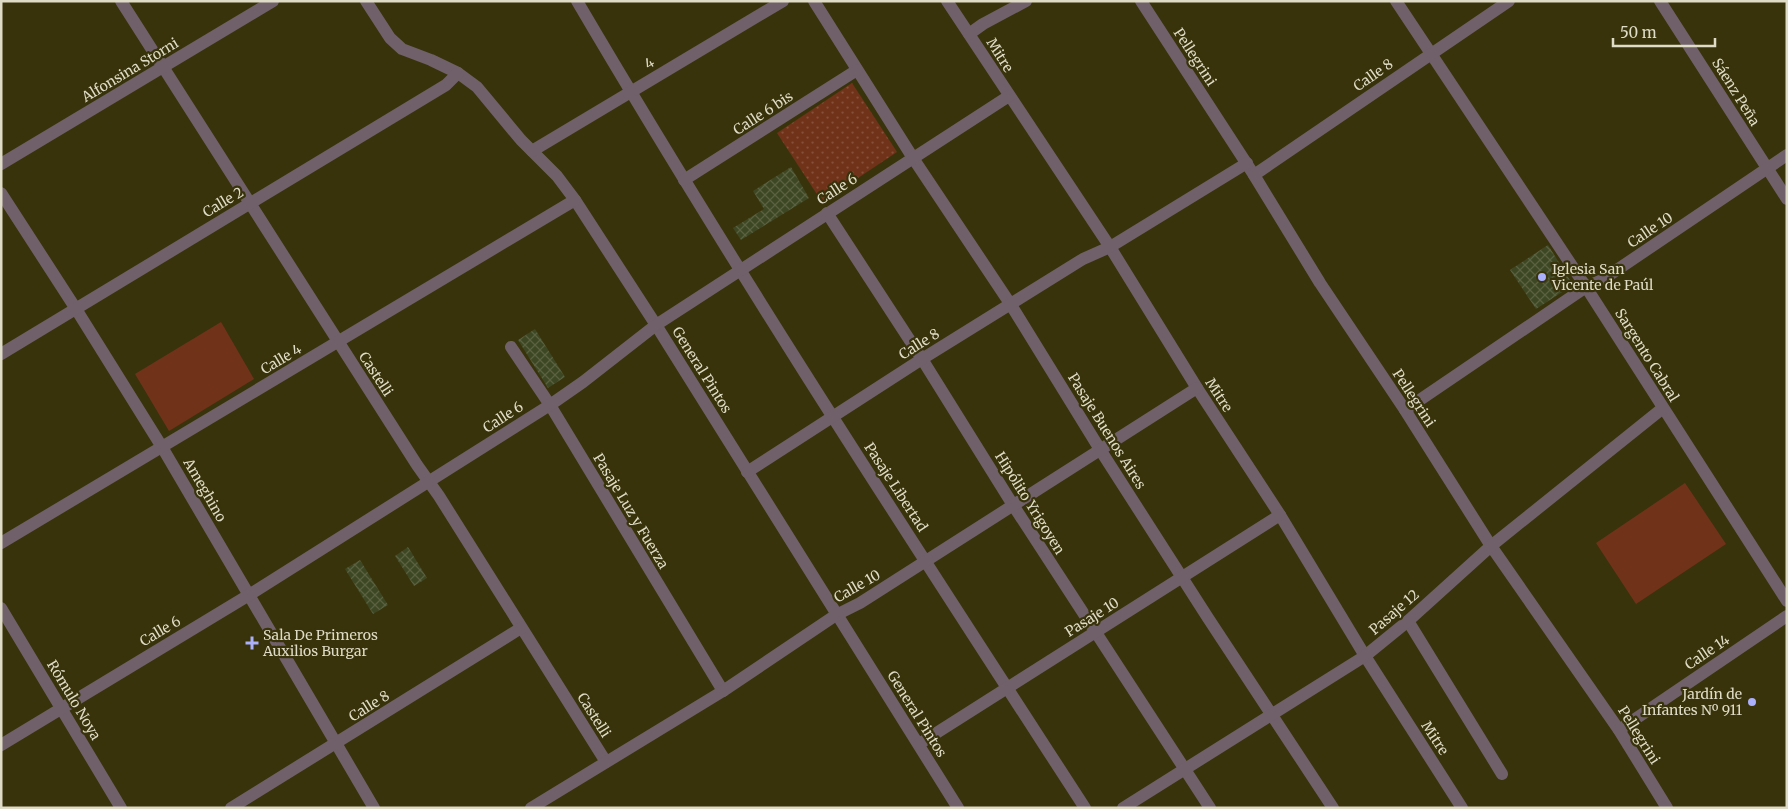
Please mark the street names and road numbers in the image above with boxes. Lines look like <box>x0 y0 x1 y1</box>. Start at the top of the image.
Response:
street label: Pellegrini <box>1170 25 1221 90</box>
street label: Alfonsina Storni <box>77 34 182 107</box>
street label: Mitre <box>983 35 1017 75</box>
street label: 4 <box>641 53 658 73</box>
street label: Calle 8 <box>1350 55 1396 95</box>
street label: Sáenz Peña <box>1708 55 1764 130</box>
street label: Calle 6 bis <box>730 87 796 139</box>
street label: Calle 6 <box>813 169 861 209</box>
street label: Calle 2 <box>199 183 247 221</box>
street label: Calle 10 <box>1624 208 1676 252</box>
street label: Sargento Cabral <box>1611 305 1683 405</box>
street label: General Pintos <box>668 323 736 417</box>
street label: Calle 8 <box>895 325 943 363</box>
street label: Calle 4 <box>257 340 305 378</box>
street label: Castelli <box>355 348 397 400</box>
street label: Pellegrini <box>1389 366 1440 431</box>
street label: Pasaje Buenos Aires <box>1064 370 1150 492</box>
street label: Mitre <box>1201 375 1237 415</box>
street label: Calle 6 <box>479 397 527 437</box>
street label: Pasaje Libertad <box>861 439 932 535</box>
street label: Hipólito Yrigoyen <box>991 448 1069 558</box>
street label: Pasaje Luz y Fuerza <box>589 450 673 572</box>
street label: Ameghino <box>179 454 230 525</box>
street label: Calle 10 <box>830 565 884 607</box>
street label: Pasaje 12 <box>1365 585 1423 639</box>
street label: Pasaje 10 <box>1062 593 1122 641</box>
street label: Calle 6 <box>136 612 184 650</box>
street label: Calle 14 <box>1681 630 1733 674</box>
street label: Rómulo Noya <box>43 657 105 744</box>
street label: General Pintos <box>883 667 951 761</box>
street label: Calle 8 <box>345 687 393 725</box>
street label: Castelli <box>573 689 615 741</box>
street label: Pellegrini <box>1614 703 1664 768</box>
street label: Mitre <box>1417 718 1453 758</box>

